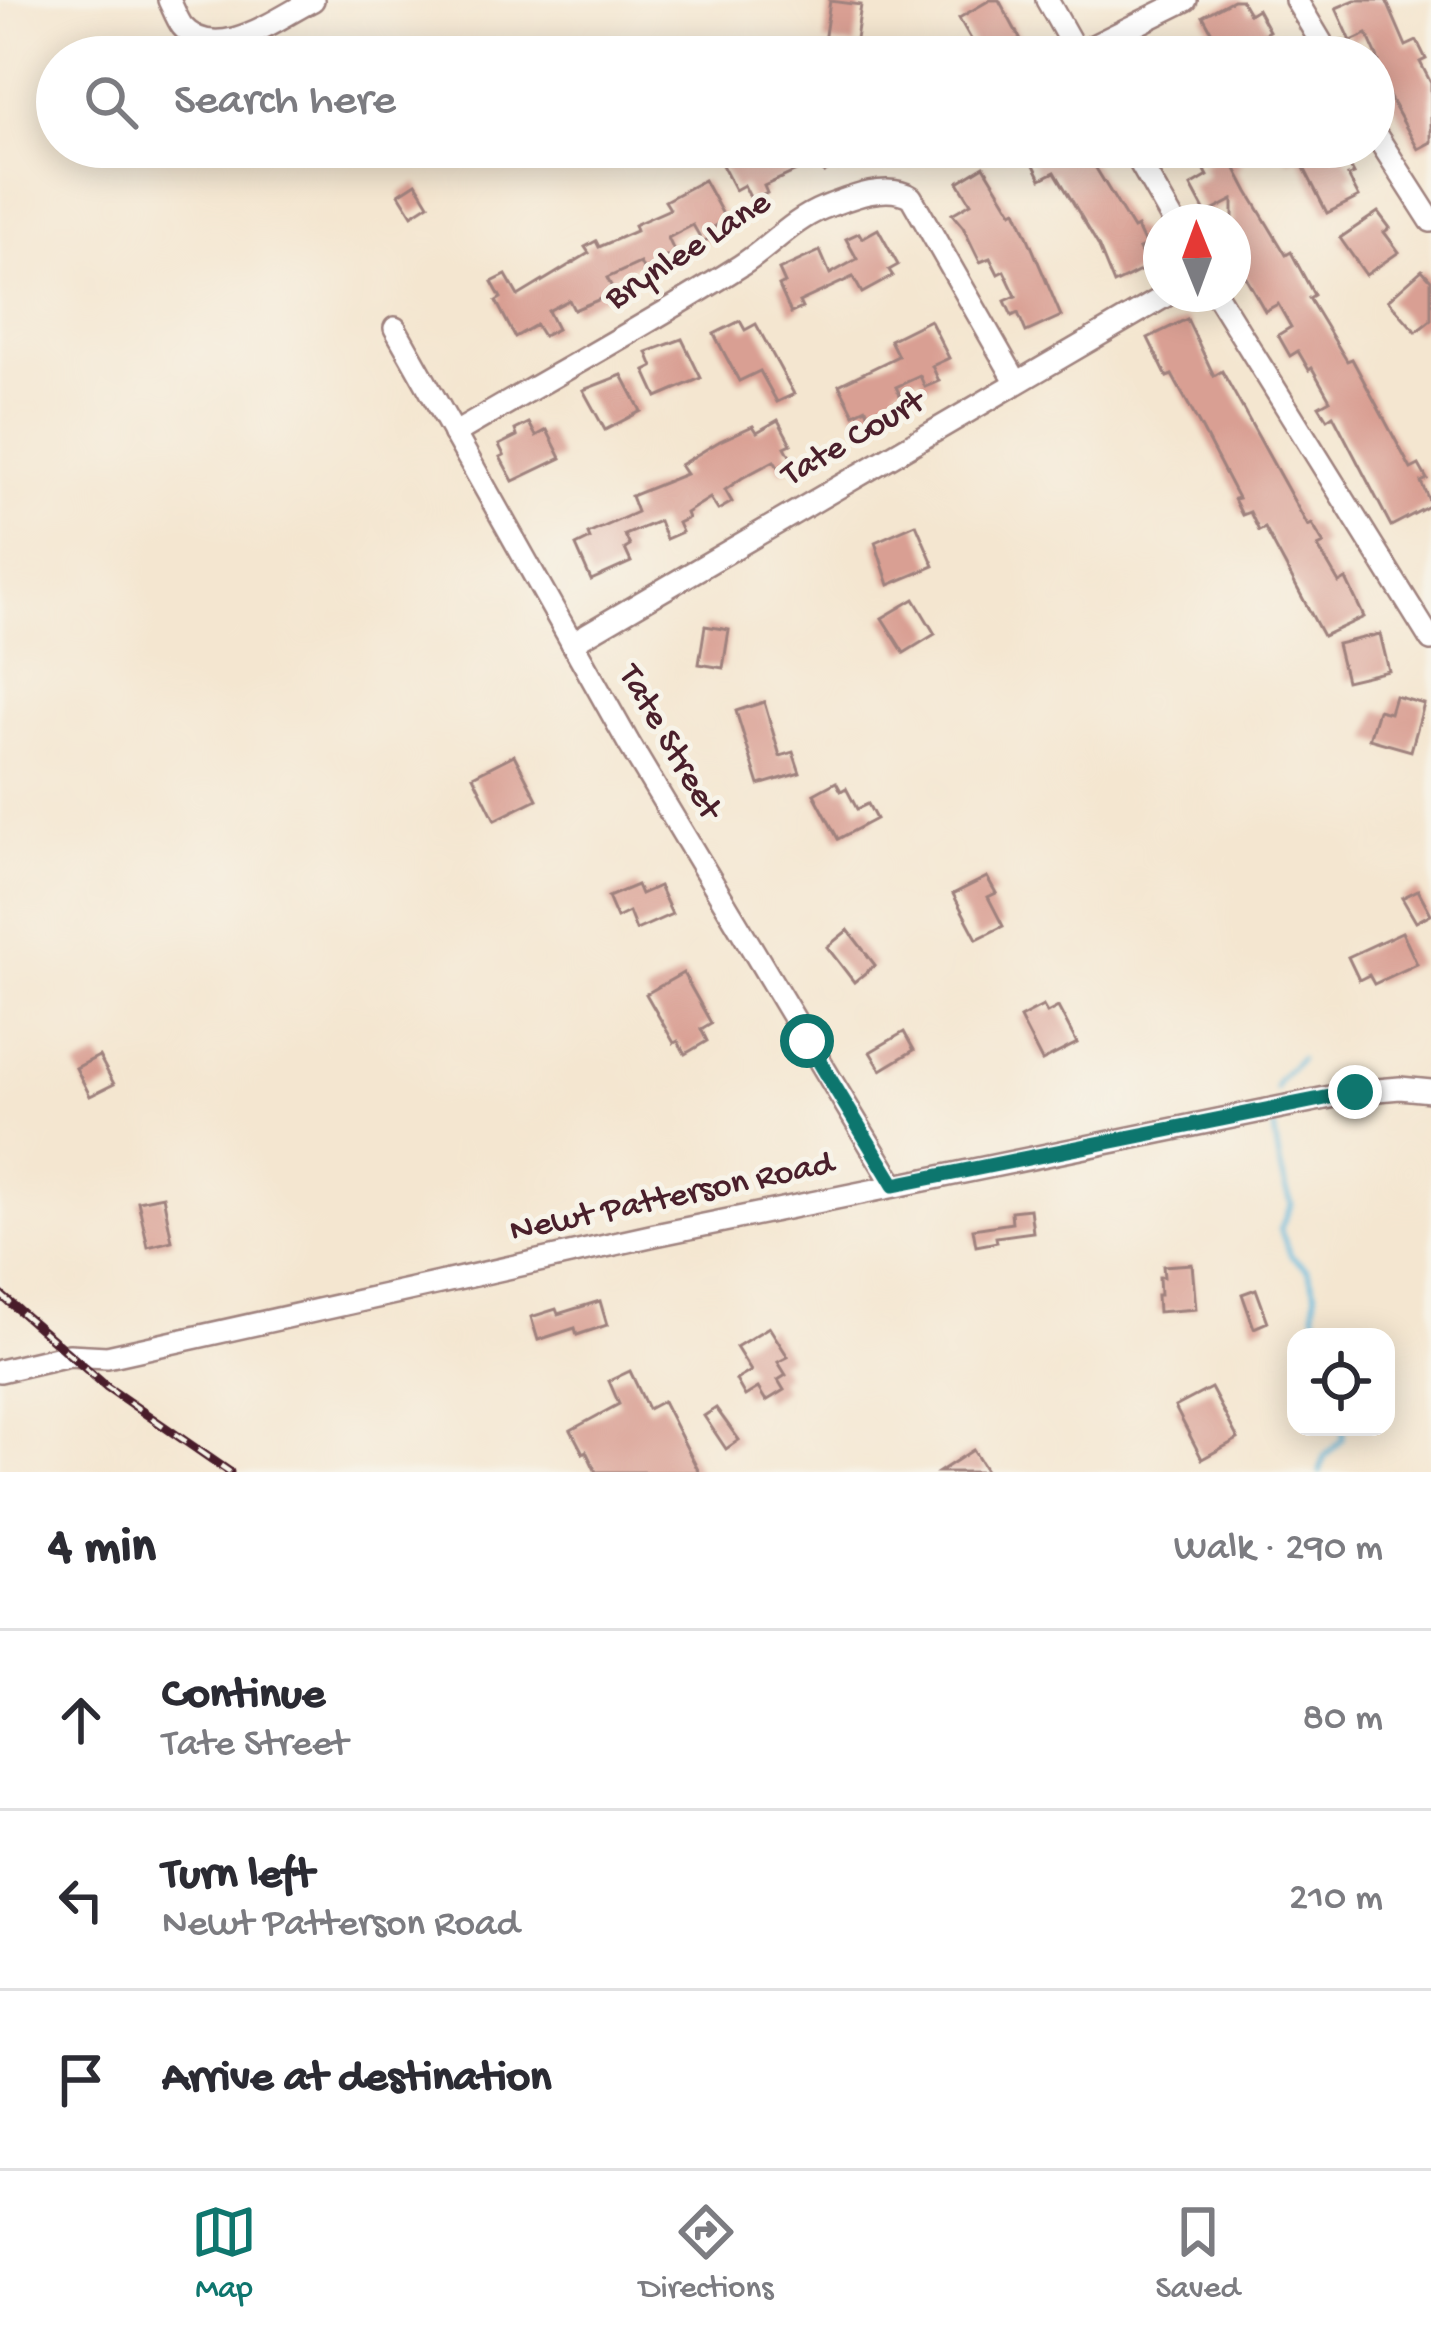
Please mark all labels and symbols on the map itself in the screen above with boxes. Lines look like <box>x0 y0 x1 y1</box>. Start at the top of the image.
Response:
street label: Brynlee Lane <box>597 182 780 322</box>
north arrow <box>1143 204 1251 312</box>
street label: Tate Court <box>773 380 936 499</box>
street label: Tate Street <box>605 656 731 831</box>
route start <box>780 1014 834 1068</box>
route end <box>1328 1065 1382 1119</box>
street label: Newt Patterson Road <box>506 1143 841 1254</box>

